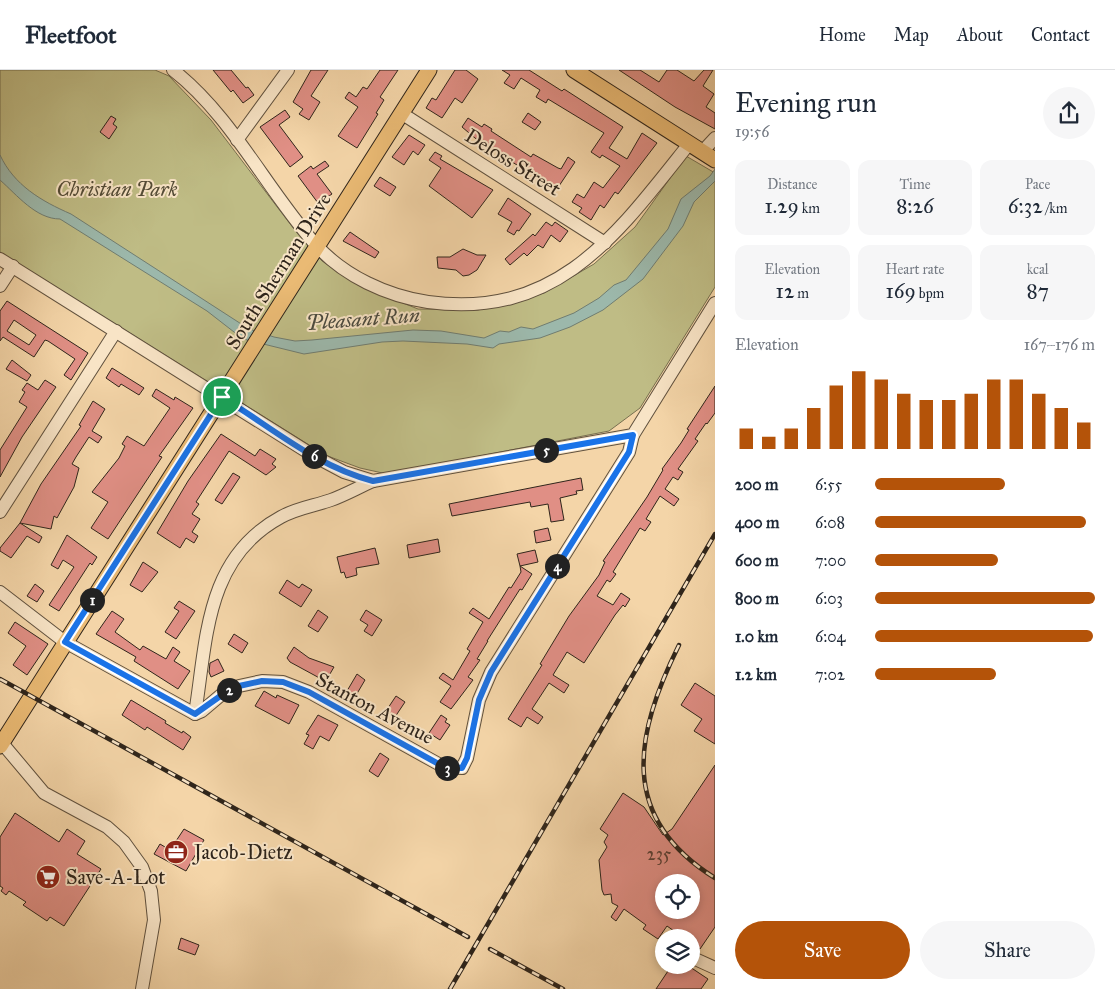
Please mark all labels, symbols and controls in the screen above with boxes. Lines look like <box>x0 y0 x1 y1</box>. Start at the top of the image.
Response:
text: Fleetfoot <box>25 20 117 50</box>
text: Home <box>819 24 866 46</box>
text: Map <box>894 24 929 46</box>
text: About <box>957 24 1003 46</box>
text: Contact <box>1031 24 1090 46</box>
text: Evening run <box>735 85 877 120</box>
button: share <box>1043 87 1095 139</box>
text: 19:56 <box>735 122 769 141</box>
street label: Deloss Street <box>461 123 565 201</box>
text: Distance <box>767 176 817 193</box>
text: Time <box>899 176 930 193</box>
text: Pace <box>1025 176 1050 193</box>
park label: Christian Park <box>57 177 178 201</box>
street label: South Sherman Drive <box>220 188 336 354</box>
text: 1.29 <box>765 193 799 219</box>
text: 8:26 <box>896 193 934 219</box>
text: 6:32 <box>1008 193 1043 219</box>
text: km <box>799 200 820 217</box>
text: /km <box>1043 200 1068 217</box>
text: Elevation <box>765 261 820 278</box>
text: Heart rate <box>886 261 944 278</box>
text: kcal <box>1027 261 1049 278</box>
text: 12 <box>776 278 794 304</box>
text: 169 <box>886 278 916 304</box>
text: 87 <box>1026 278 1049 304</box>
text: m <box>794 285 809 302</box>
text: bpm <box>916 285 944 302</box>
water label: Pleasant Run <box>305 302 421 336</box>
text: Elevation <box>735 335 799 354</box>
text: 167–176 m <box>1024 335 1095 354</box>
pin <box>201 376 243 418</box>
icon: arrive <box>208 383 236 411</box>
pin: 5 <box>534 438 558 462</box>
text: 5 <box>543 442 550 459</box>
pin: 6 <box>302 444 326 468</box>
text: 6 <box>311 448 318 465</box>
text: 200 m <box>735 475 778 494</box>
text: 6:55 <box>815 475 842 494</box>
text: 400 m <box>735 513 779 532</box>
text: 6:08 <box>815 513 845 532</box>
text: 600 m <box>735 551 779 570</box>
text: 7:00 <box>815 551 846 570</box>
pin: 4 <box>544 554 570 578</box>
text: 4 <box>554 558 561 575</box>
pin: 1 <box>80 588 104 612</box>
text: 800 m <box>735 589 779 608</box>
text: 6:03 <box>815 589 843 608</box>
text: 1 <box>90 592 95 609</box>
text: 1.0 km <box>735 627 778 646</box>
text: 6:04 <box>815 627 845 646</box>
text: 1.2 km <box>735 665 777 684</box>
text: 7:02 <box>815 665 845 684</box>
street label: Stanton Avenue <box>312 667 438 749</box>
pin: 2 <box>216 678 242 702</box>
text: 2 <box>226 682 233 699</box>
pin: 3 <box>434 756 460 780</box>
text: 3 <box>445 760 450 777</box>
office icon: Jacob-Dietz <box>163 839 189 865</box>
place label: Jacob-Dietz <box>192 840 293 865</box>
house number: 235 <box>647 843 672 865</box>
supermarket icon: Save-A-Lot <box>35 864 61 890</box>
place label: Save-A-Lot <box>66 865 165 889</box>
map controls <box>655 874 700 974</box>
button: locate <box>655 874 700 919</box>
button: Save <box>735 921 910 979</box>
button: Share <box>920 921 1095 979</box>
button: layers <box>655 929 700 974</box>

